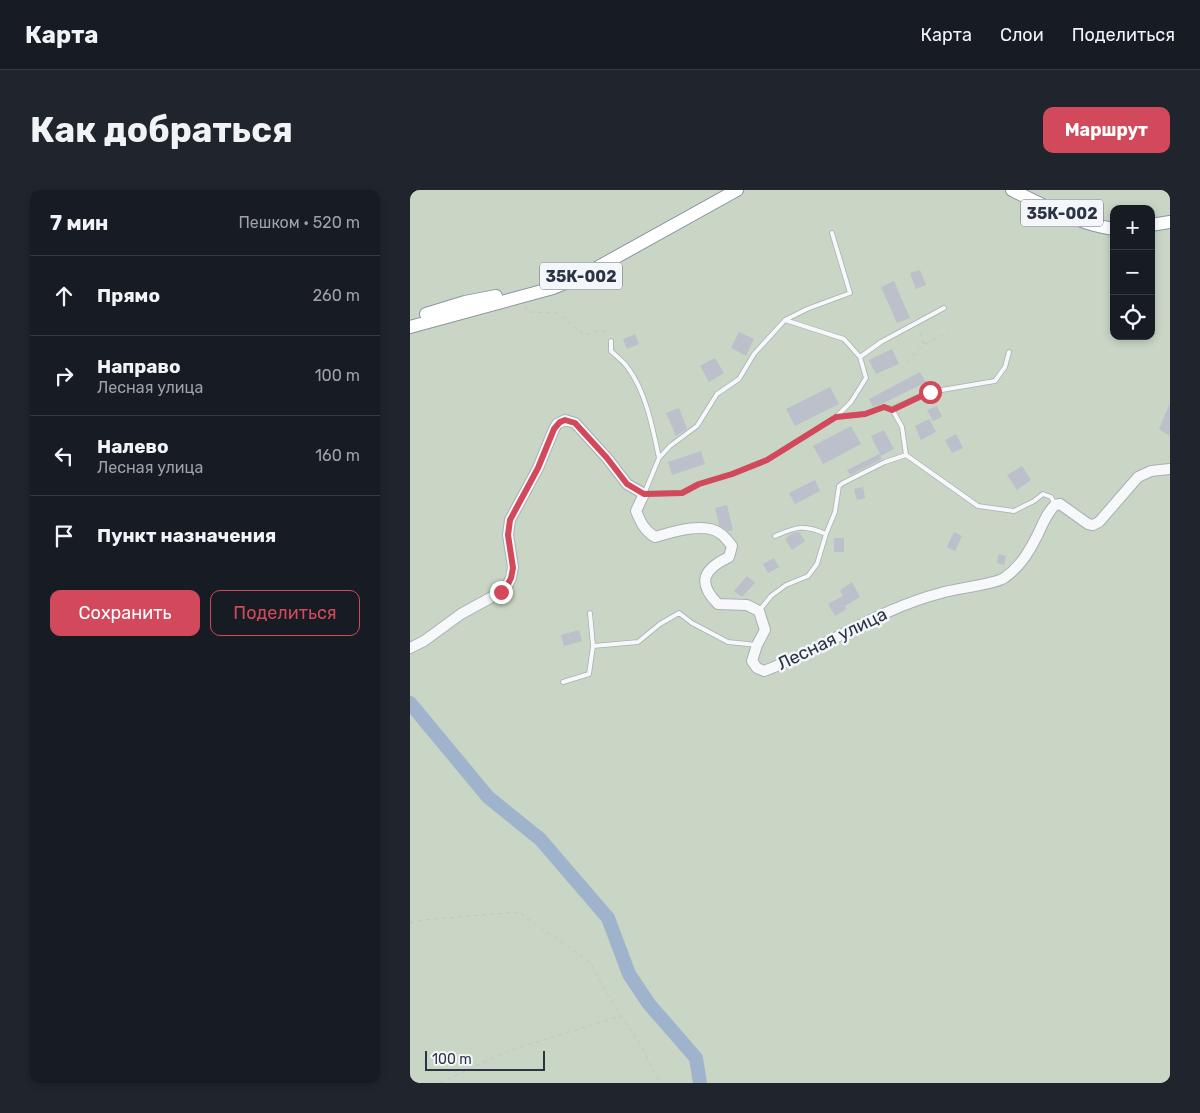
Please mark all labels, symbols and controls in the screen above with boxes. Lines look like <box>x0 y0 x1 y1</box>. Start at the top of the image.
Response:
text: Карта <box>25 21 98 49</box>
text: Карта <box>921 24 972 46</box>
text: Слои <box>1000 24 1044 46</box>
text: Поделиться <box>1072 24 1175 46</box>
button: Маршрут <box>1043 107 1170 153</box>
text: Как добраться <box>30 109 293 151</box>
road number: 35К-002 <box>1021 199 1103 226</box>
map controls <box>1110 205 1155 340</box>
button: + <box>1110 205 1155 250</box>
text: 7 мин <box>50 210 109 235</box>
text: Пешком · 520 m <box>238 213 360 232</box>
button: − <box>1110 250 1155 295</box>
road number: 35К-002 <box>540 262 622 290</box>
icon: ahead <box>50 282 78 310</box>
text: Прямо <box>97 284 160 307</box>
text: 260 m <box>313 286 360 305</box>
button: locate <box>1110 295 1155 340</box>
text: Направо <box>97 355 181 378</box>
icon: right <box>50 362 78 390</box>
text: 100 m <box>315 366 360 385</box>
text: Лесная улица <box>97 378 203 397</box>
route start <box>919 381 942 404</box>
text: Налево <box>97 435 169 458</box>
icon: left <box>50 442 78 470</box>
text: 160 m <box>315 446 360 465</box>
text: Лесная улица <box>97 458 203 477</box>
icon: arrive <box>50 522 78 550</box>
text: Пункт назначения <box>97 524 276 547</box>
route end <box>490 581 513 604</box>
button: Сохранить <box>50 590 200 636</box>
button: Поделиться <box>210 590 360 636</box>
street label: Лесная улица <box>773 603 891 675</box>
scale bar <box>425 1048 545 1071</box>
text: 100 m <box>432 1051 472 1068</box>

